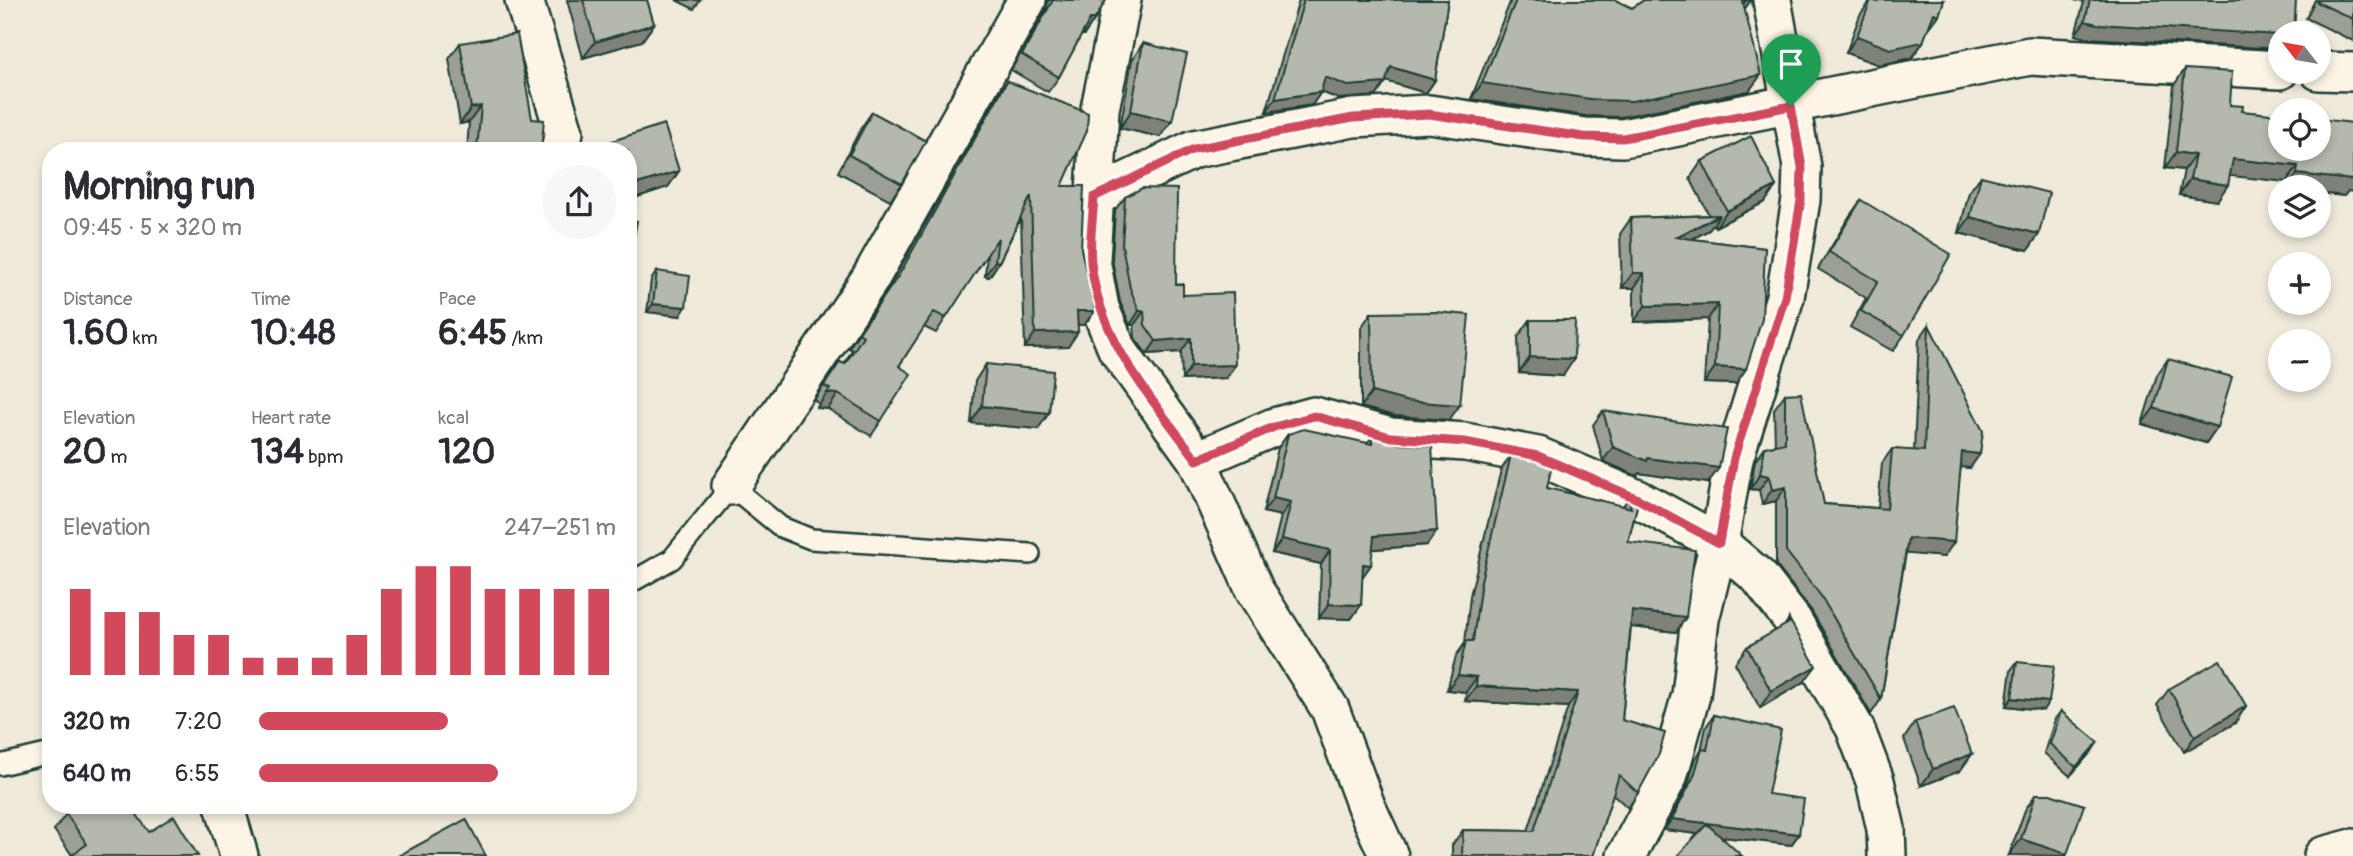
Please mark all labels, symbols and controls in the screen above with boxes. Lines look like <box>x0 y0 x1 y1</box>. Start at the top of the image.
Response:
north arrow <box>2268 21 2331 84</box>
map controls <box>2268 21 2331 392</box>
pin <box>1761 34 1821 106</box>
icon: arrive <box>1772 45 1810 83</box>
button: locate <box>2268 98 2331 161</box>
text: Morning run <box>63 163 255 211</box>
button: share <box>542 165 616 239</box>
button: layers <box>2268 175 2331 238</box>
text: 09:45 · 5 × 320 m <box>63 213 242 242</box>
button: + <box>2268 252 2331 315</box>
text: Distance <box>63 287 132 311</box>
text: Time <box>251 287 290 311</box>
text: Pace <box>438 287 476 311</box>
text: 1.60 <box>63 311 129 355</box>
text: 10:48 <box>251 311 336 355</box>
text: 6:45 <box>438 311 507 355</box>
text: km <box>129 326 158 350</box>
text: /km <box>507 326 543 350</box>
button: − <box>2268 329 2331 392</box>
text: Elevation <box>63 406 135 430</box>
text: Heart rate <box>251 406 331 430</box>
text: kcal <box>438 406 469 430</box>
text: 20 <box>63 430 106 474</box>
text: 134 <box>251 430 304 474</box>
text: 120 <box>438 430 495 474</box>
text: m <box>106 445 127 469</box>
text: bpm <box>304 445 343 469</box>
text: Elevation <box>63 513 151 542</box>
text: 247–251 m <box>504 513 616 542</box>
text: 320 m <box>63 707 130 736</box>
text: 7:20 <box>175 707 222 736</box>
text: 640 m <box>63 759 131 788</box>
text: 6:55 <box>175 759 219 788</box>

